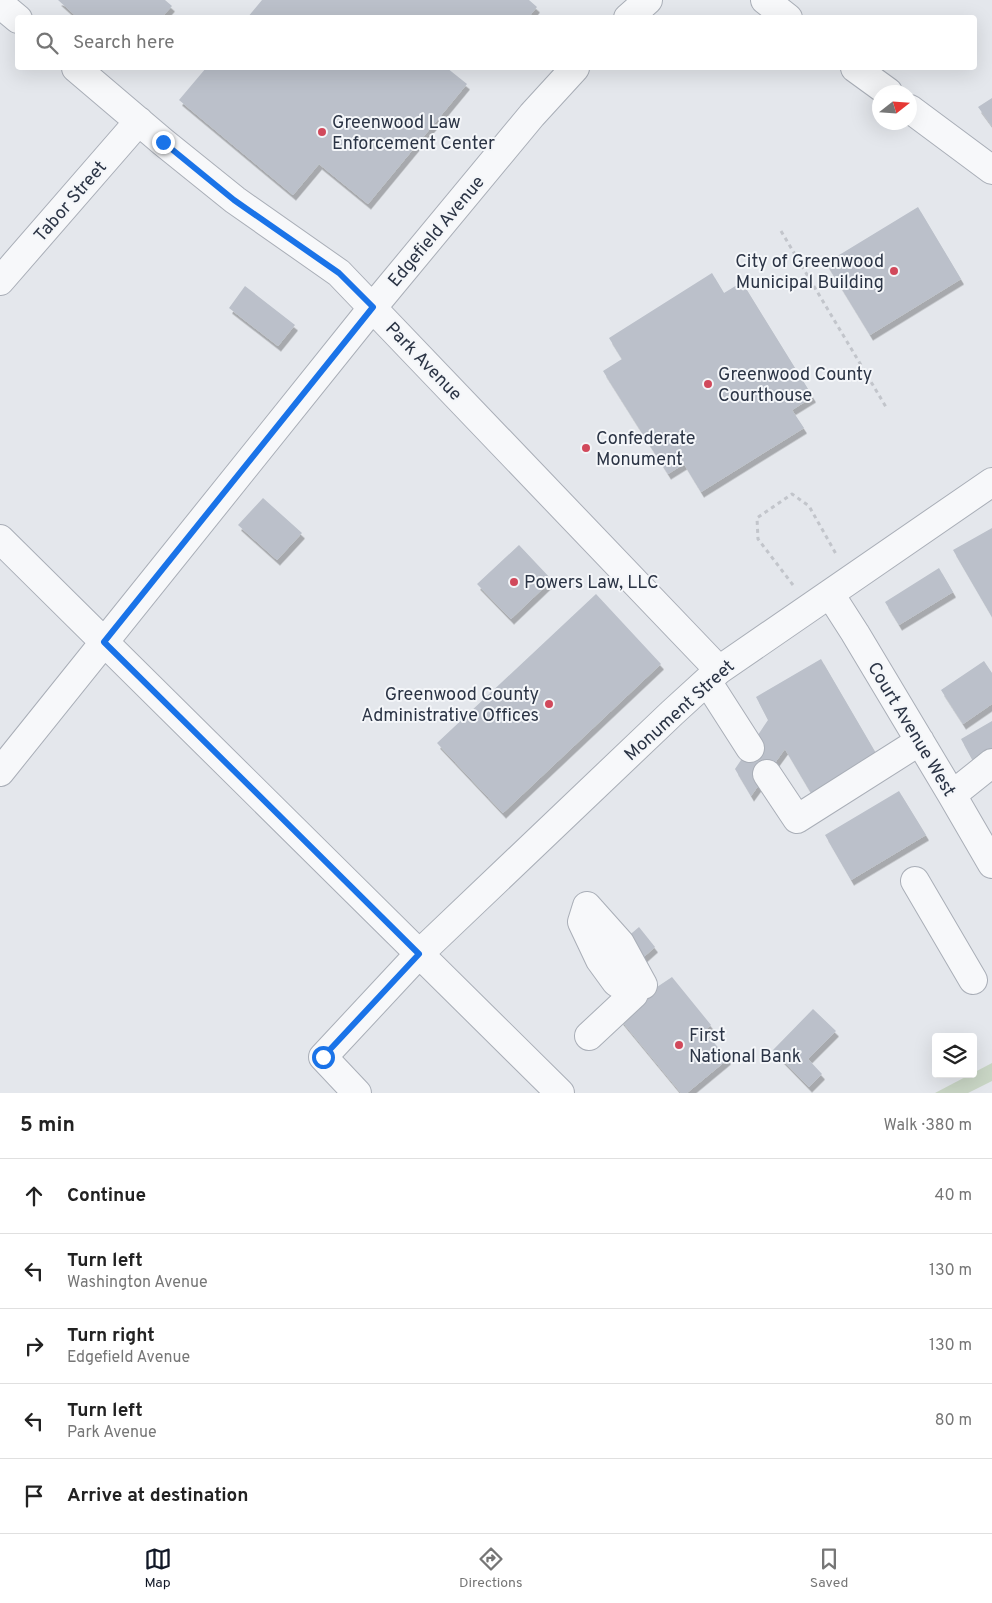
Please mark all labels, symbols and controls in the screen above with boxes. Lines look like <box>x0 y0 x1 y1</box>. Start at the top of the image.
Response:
search box <box>15 15 977 70</box>
icon: search <box>33 29 61 57</box>
text: Search here <box>73 31 175 55</box>
north arrow <box>872 85 917 130</box>
place label: Greenwood Law Enforcement Center <box>332 112 495 156</box>
marker: Greenwood Law Enforcement Center <box>316 126 328 138</box>
route end <box>152 131 175 154</box>
street label: Tabor Street <box>30 157 113 247</box>
street label: Edgefield Avenue <box>384 172 490 292</box>
place label: City of Greenwood Municipal Building <box>735 251 884 295</box>
marker: City of Greenwood Municipal Building <box>888 265 900 277</box>
street label: Park Avenue <box>380 318 466 406</box>
place label: Greenwood County Courthouse <box>718 364 872 408</box>
marker: Greenwood County Courthouse <box>702 378 714 390</box>
place label: Confederate Monument <box>596 428 696 472</box>
marker: Confederate Monument <box>580 442 592 454</box>
place label: Powers Law, LLC <box>524 572 659 595</box>
marker: Powers Law, LLC <box>508 576 520 588</box>
street label: Monument Street <box>620 655 740 767</box>
street label: Court Avenue West <box>861 658 960 801</box>
place label: Greenwood County Administrative Offices <box>361 684 539 728</box>
marker: Greenwood County Administrative Offices <box>543 698 555 710</box>
place label: First National Bank <box>689 1025 801 1069</box>
map controls <box>932 1033 977 1078</box>
button: layers <box>932 1033 977 1078</box>
marker: First National Bank <box>673 1039 685 1051</box>
route start <box>312 1046 335 1069</box>
text: 5 min <box>20 1112 75 1139</box>
text: Walk · 380 m <box>884 1116 972 1136</box>
icon: ahead <box>20 1182 48 1210</box>
text: Continue <box>67 1184 146 1208</box>
text: 40 m <box>934 1186 972 1206</box>
text: Turn left <box>67 1249 143 1273</box>
icon: left <box>20 1257 48 1285</box>
text: 130 m <box>929 1261 972 1281</box>
text: Washington Avenue <box>67 1273 208 1293</box>
text: Turn right <box>67 1324 155 1348</box>
icon: right <box>20 1332 48 1360</box>
text: 130 m <box>929 1336 972 1356</box>
text: Edgefield Avenue <box>67 1348 190 1368</box>
text: Turn left <box>67 1399 143 1423</box>
icon: left <box>20 1407 48 1435</box>
text: 80 m <box>935 1411 972 1431</box>
text: Park Avenue <box>67 1423 157 1443</box>
icon: arrive <box>20 1482 48 1510</box>
text: Arrive at destination <box>67 1484 248 1508</box>
tab: Map <box>144 1545 172 1592</box>
tab: Directions <box>459 1545 523 1592</box>
tab: Saved <box>810 1545 848 1592</box>

